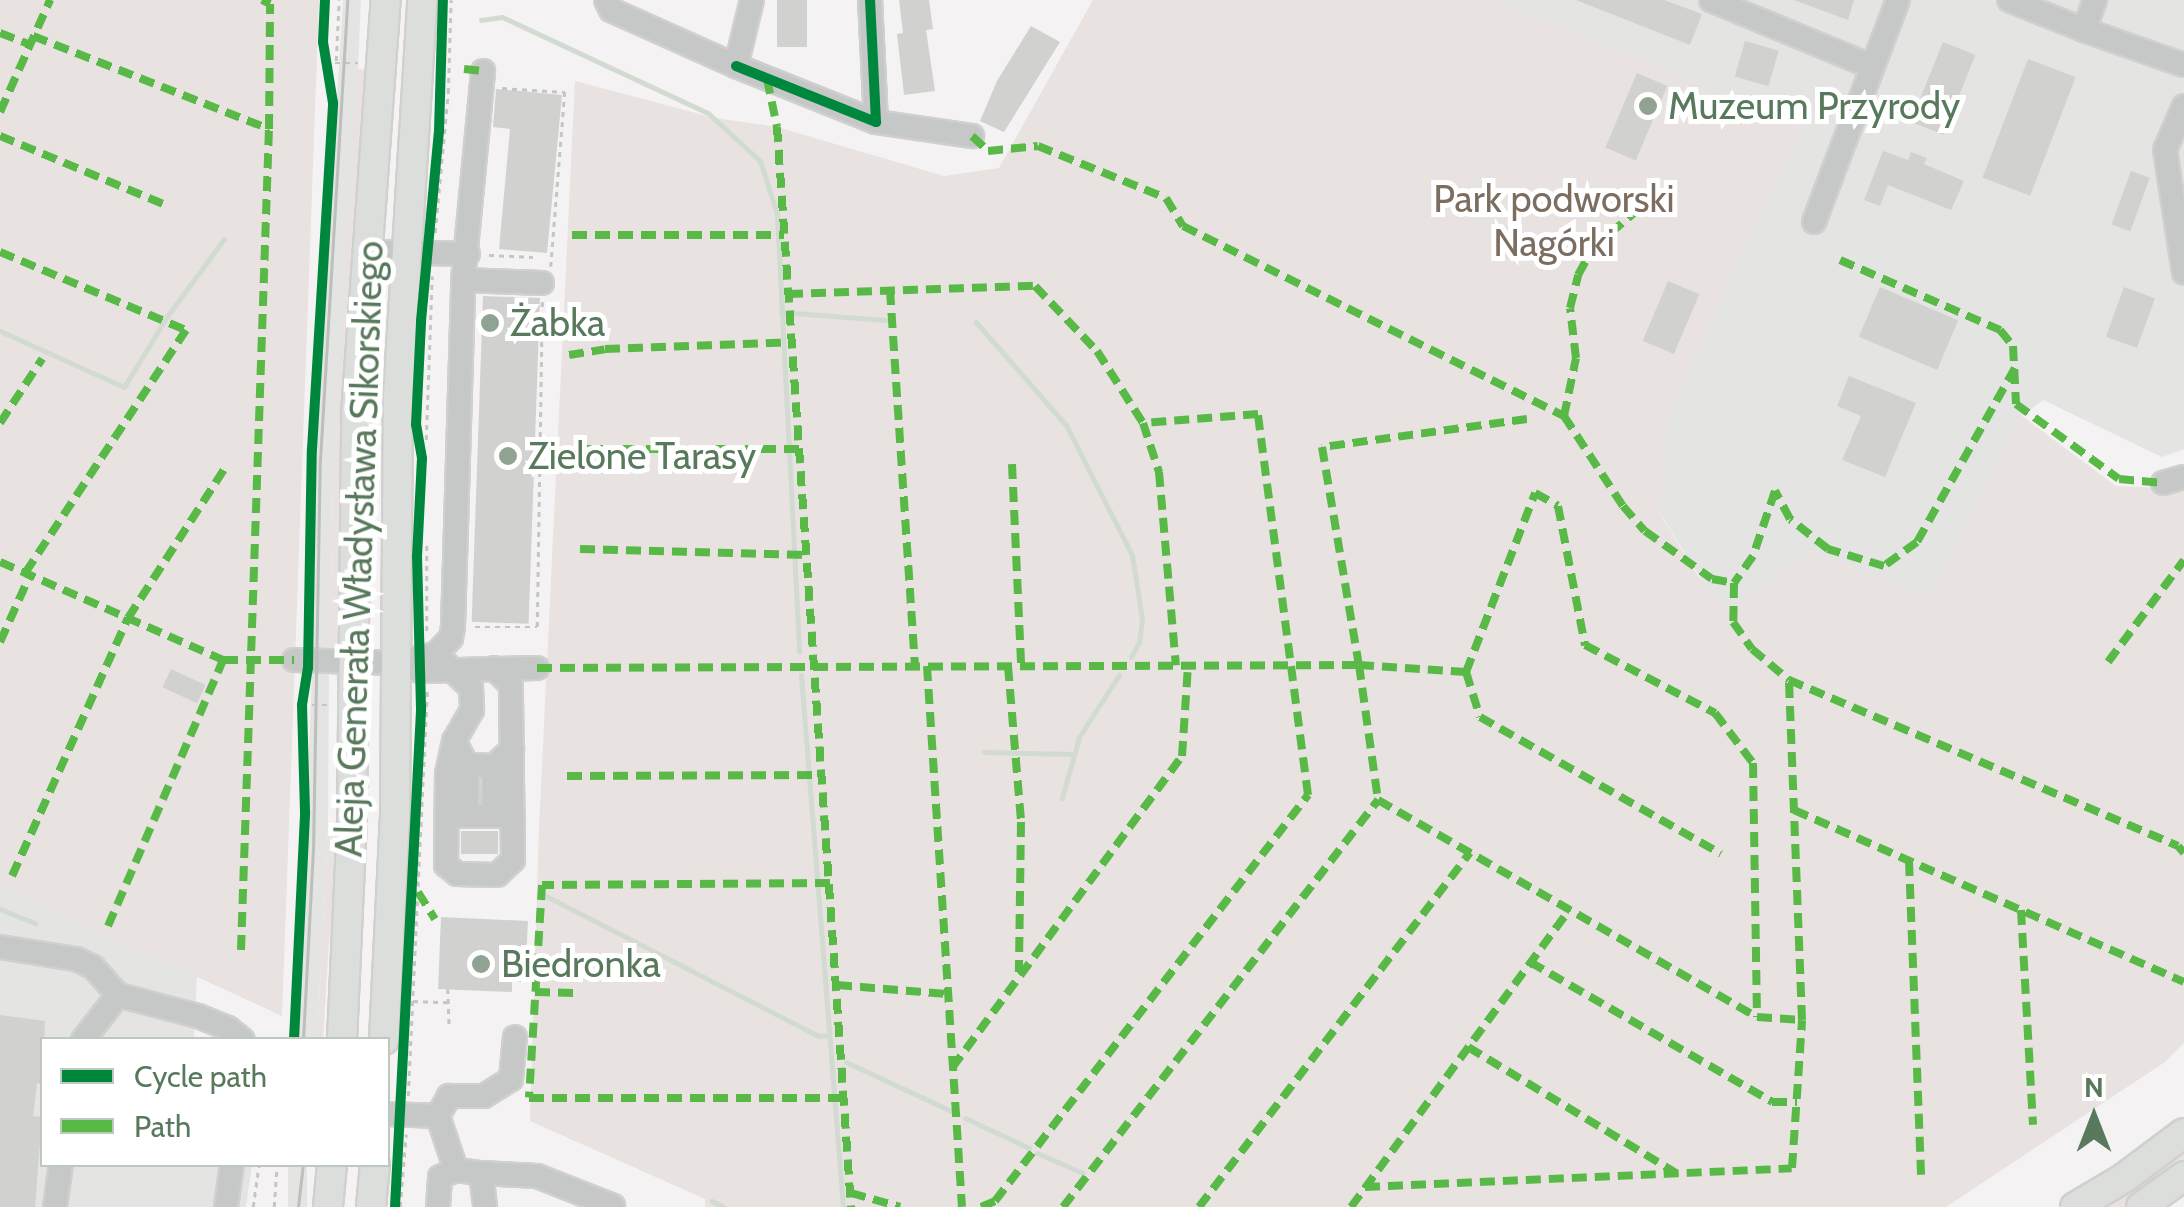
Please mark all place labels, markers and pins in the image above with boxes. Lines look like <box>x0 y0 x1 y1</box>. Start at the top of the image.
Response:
place label: Muzeum Przyrody <box>1668 83 1960 129</box>
marker: Muzeum Przyrody <box>1637 95 1659 117</box>
place label: Żabka <box>510 300 605 346</box>
marker: Żabka <box>479 312 501 334</box>
place label: Zielone Tarasy <box>528 433 756 479</box>
marker: Zielone Tarasy <box>497 445 519 467</box>
place label: Biedronka <box>501 941 661 987</box>
marker: Biedronka <box>470 953 492 975</box>

